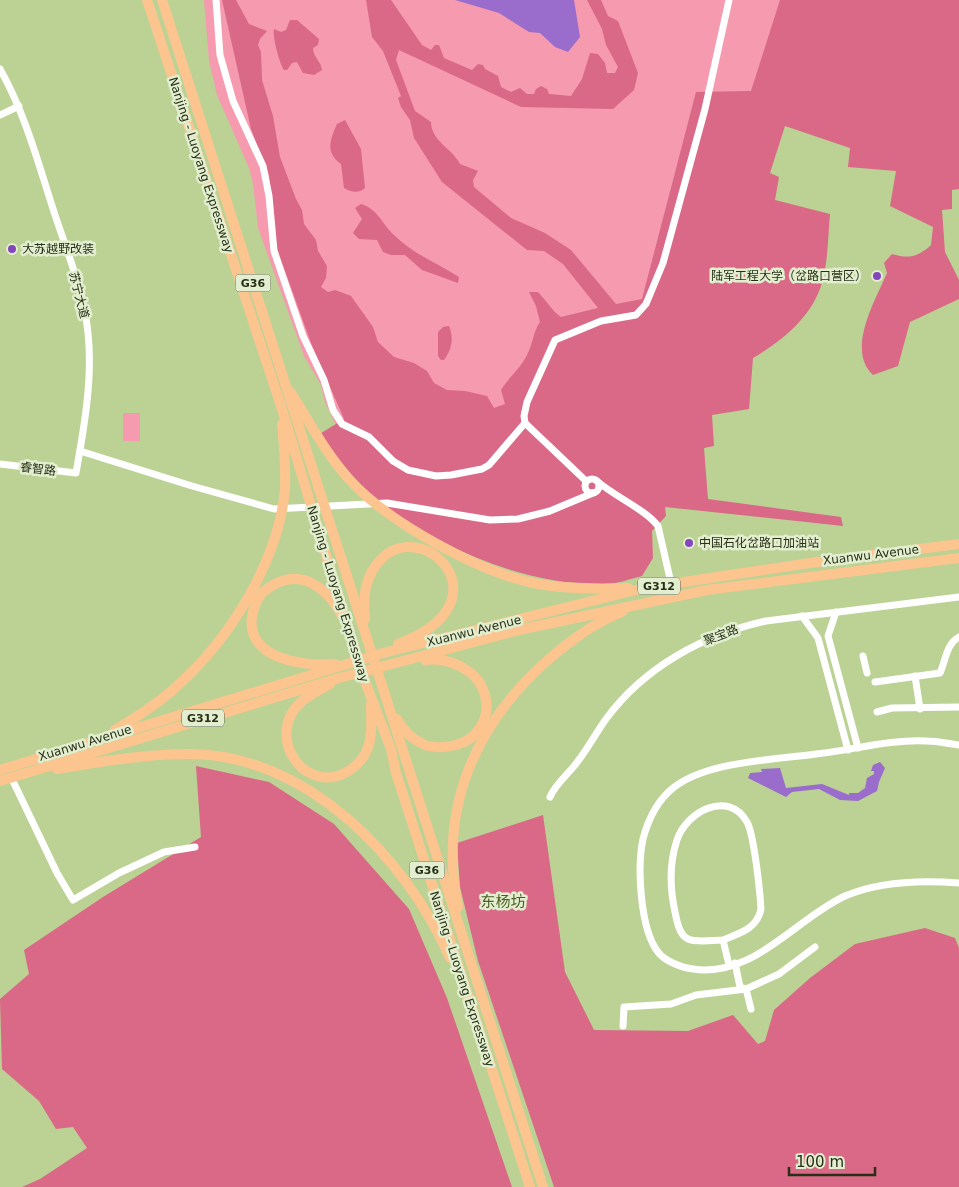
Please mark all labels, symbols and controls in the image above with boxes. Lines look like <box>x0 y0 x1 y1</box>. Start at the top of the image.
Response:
street label: Nanjing - Luoyang Expressway <box>166 75 236 255</box>
place label: 大苏越野改装 <box>22 242 94 256</box>
marker: 大苏越野改装 <box>6 243 18 255</box>
place label: 陆军工程大学（岔路口营区） <box>711 269 867 283</box>
street label: 苏宁大道 <box>66 270 92 320</box>
marker: 陆军工程大学（岔路口营区） <box>871 270 883 282</box>
road number: G36 <box>236 274 270 292</box>
street label: 睿智路 <box>19 460 57 478</box>
street label: Nanjing - Luoyang Expressway <box>304 504 372 684</box>
place label: 中国石化岔路口加油站 <box>699 536 819 550</box>
marker: 中国石化岔路口加油站 <box>683 537 695 549</box>
street label: Xuanwu Avenue <box>822 542 920 568</box>
road number: G312 <box>638 578 680 594</box>
street label: Xuanwu Avenue <box>425 613 523 649</box>
street label: 聚宝路 <box>702 622 740 648</box>
road number: G312 <box>182 710 224 726</box>
street label: Xuanwu Avenue <box>37 722 133 764</box>
road number: G36 <box>410 862 444 878</box>
street label: Nanjing - Luoyang Expressway <box>427 889 497 1069</box>
district label: 东杨坊 <box>480 893 526 911</box>
scale bar <box>789 1144 875 1176</box>
text: 100 m <box>796 1153 844 1171</box>

